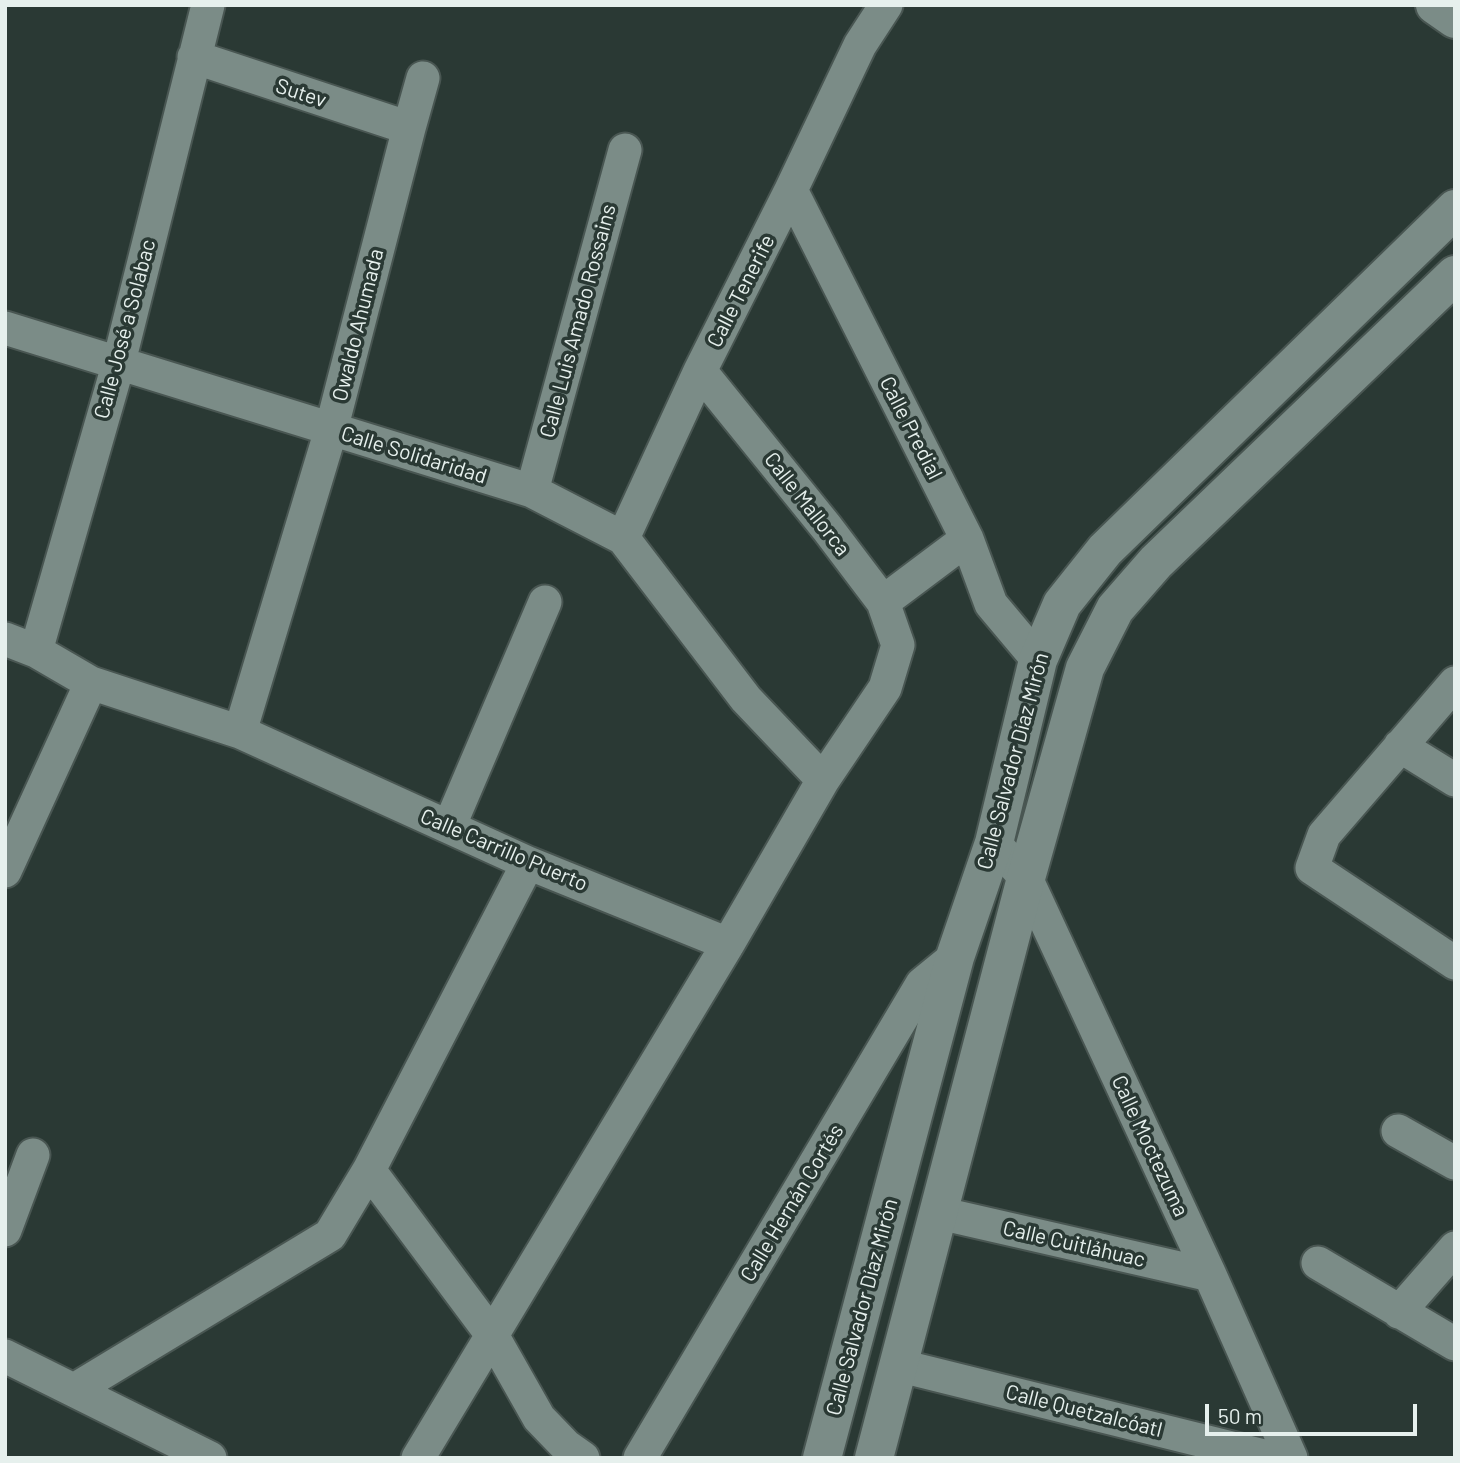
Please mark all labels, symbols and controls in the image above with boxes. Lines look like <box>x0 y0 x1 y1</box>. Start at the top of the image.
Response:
street label: Sutev <box>273 73 329 113</box>
street label: Calle Luis Amado Rossains <box>535 201 621 441</box>
street label: Calle Tenerife <box>702 230 780 352</box>
street label: Calle José a Solabac <box>89 237 161 421</box>
street label: Owaldo Ahumada <box>327 246 389 404</box>
street label: Calle Predial <box>874 372 948 484</box>
street label: Calle Solidaridad <box>338 421 490 489</box>
street label: Calle Mallorca <box>759 447 855 561</box>
street label: Calle Salvador Díaz Mirón <box>972 650 1054 872</box>
street label: Calle Carrillo Puerto <box>417 803 591 897</box>
street label: Calle Moctezuma <box>1106 1071 1194 1221</box>
street label: Calle Hernán Cortés <box>735 1120 849 1286</box>
street label: Calle Salvador Díaz Mirón <box>821 1196 903 1418</box>
street label: Calle Cuitláhuac <box>1000 1215 1148 1273</box>
street label: Calle Quetzalcóatl <box>1003 1379 1165 1443</box>
scale bar <box>1208 1390 1420 1434</box>
text: 50 m <box>1218 1403 1262 1428</box>

